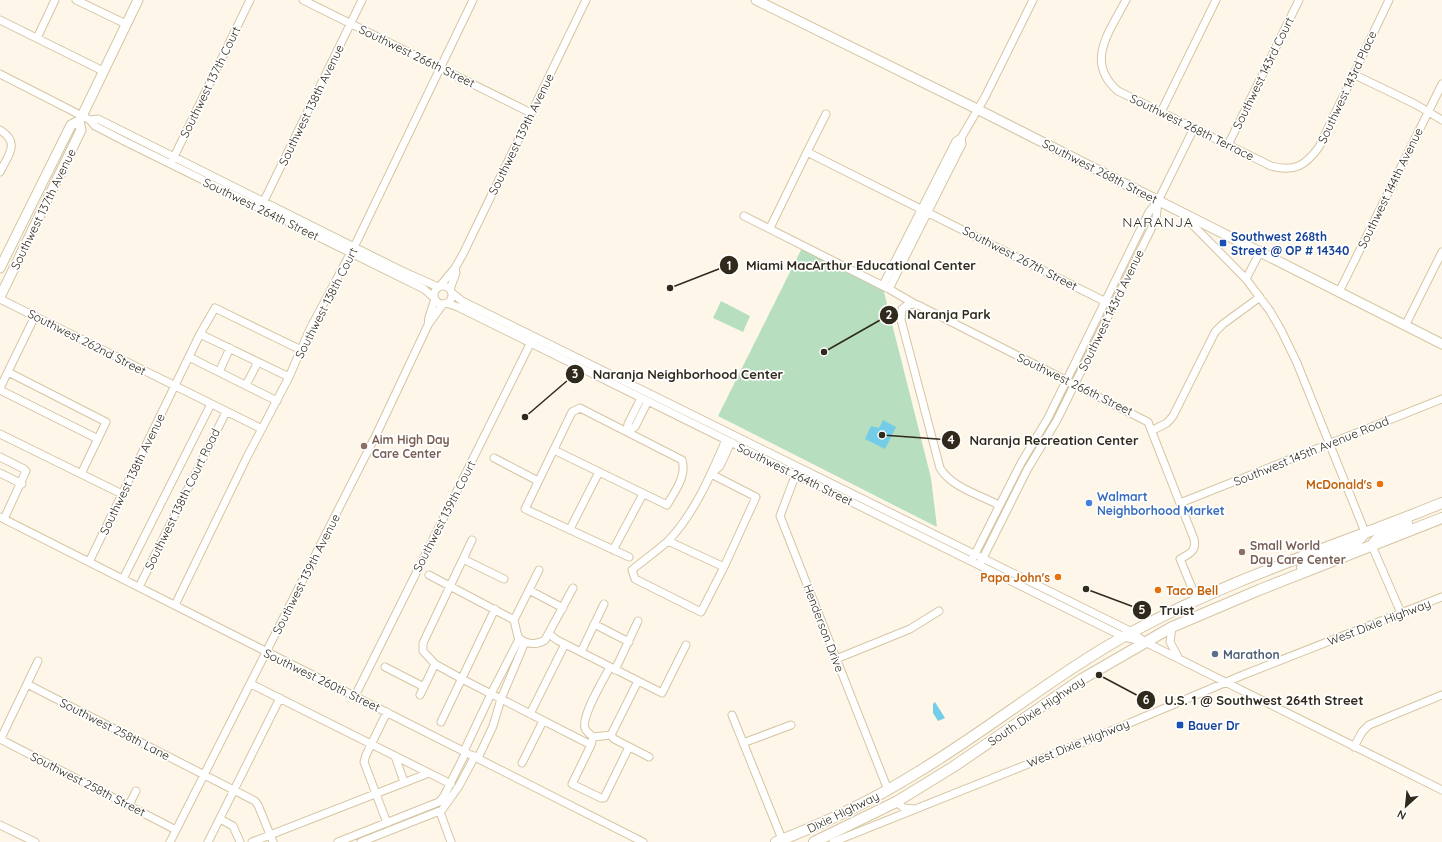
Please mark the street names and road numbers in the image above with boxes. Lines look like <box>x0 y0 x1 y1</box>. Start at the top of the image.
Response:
street label: Southwest 143rd Court <box>1229 14 1297 132</box>
street label: Southwest 266th Street <box>357 21 477 91</box>
street label: Southwest 137th Court <box>176 24 244 140</box>
street label: Southwest 143rd Place <box>1314 28 1380 146</box>
street label: Southwest 138th Avenue <box>275 42 347 168</box>
street label: Southwest 139th Avenue <box>485 71 557 197</box>
street label: Southwest 268th Terrace <box>1128 90 1257 164</box>
street label: Southwest 144th Avenue <box>1354 125 1426 251</box>
street label: Southwest 268th Street <box>1040 135 1160 207</box>
street label: Southwest 137th Avenue <box>7 146 79 272</box>
street label: Southwest 264th Street <box>201 174 321 244</box>
street label: Southwest 267th Street <box>960 223 1080 293</box>
street label: Southwest 138th Court <box>292 245 360 361</box>
street label: Southwest 143rd Avenue <box>1075 247 1147 373</box>
street label: Southwest 262nd Street <box>25 306 149 378</box>
street label: Southwest 266th Street <box>1015 349 1135 419</box>
street label: Southwest 138th Avenue <box>96 411 168 537</box>
street label: Southwest 145th Avenue Road <box>1231 413 1391 489</box>
street label: Southwest 138th Court Road <box>141 426 223 572</box>
street label: Southwest 264th Street <box>735 439 855 509</box>
street label: Southwest 139th Court <box>409 458 479 574</box>
street label: Southwest 139th Avenue <box>269 511 343 637</box>
street label: Henderson Drive <box>800 582 848 674</box>
street label: West Dixie Highway <box>1325 595 1433 649</box>
street label: Southwest 260th Street <box>261 645 383 715</box>
street label: South Dixie Highway <box>985 673 1087 749</box>
street label: Southwest 258th Lane <box>57 695 173 763</box>
street label: West Dixie Highway <box>1024 716 1132 770</box>
street label: Southwest 258th Street <box>28 748 148 820</box>
street label: Dixie Highway <box>805 788 881 836</box>

